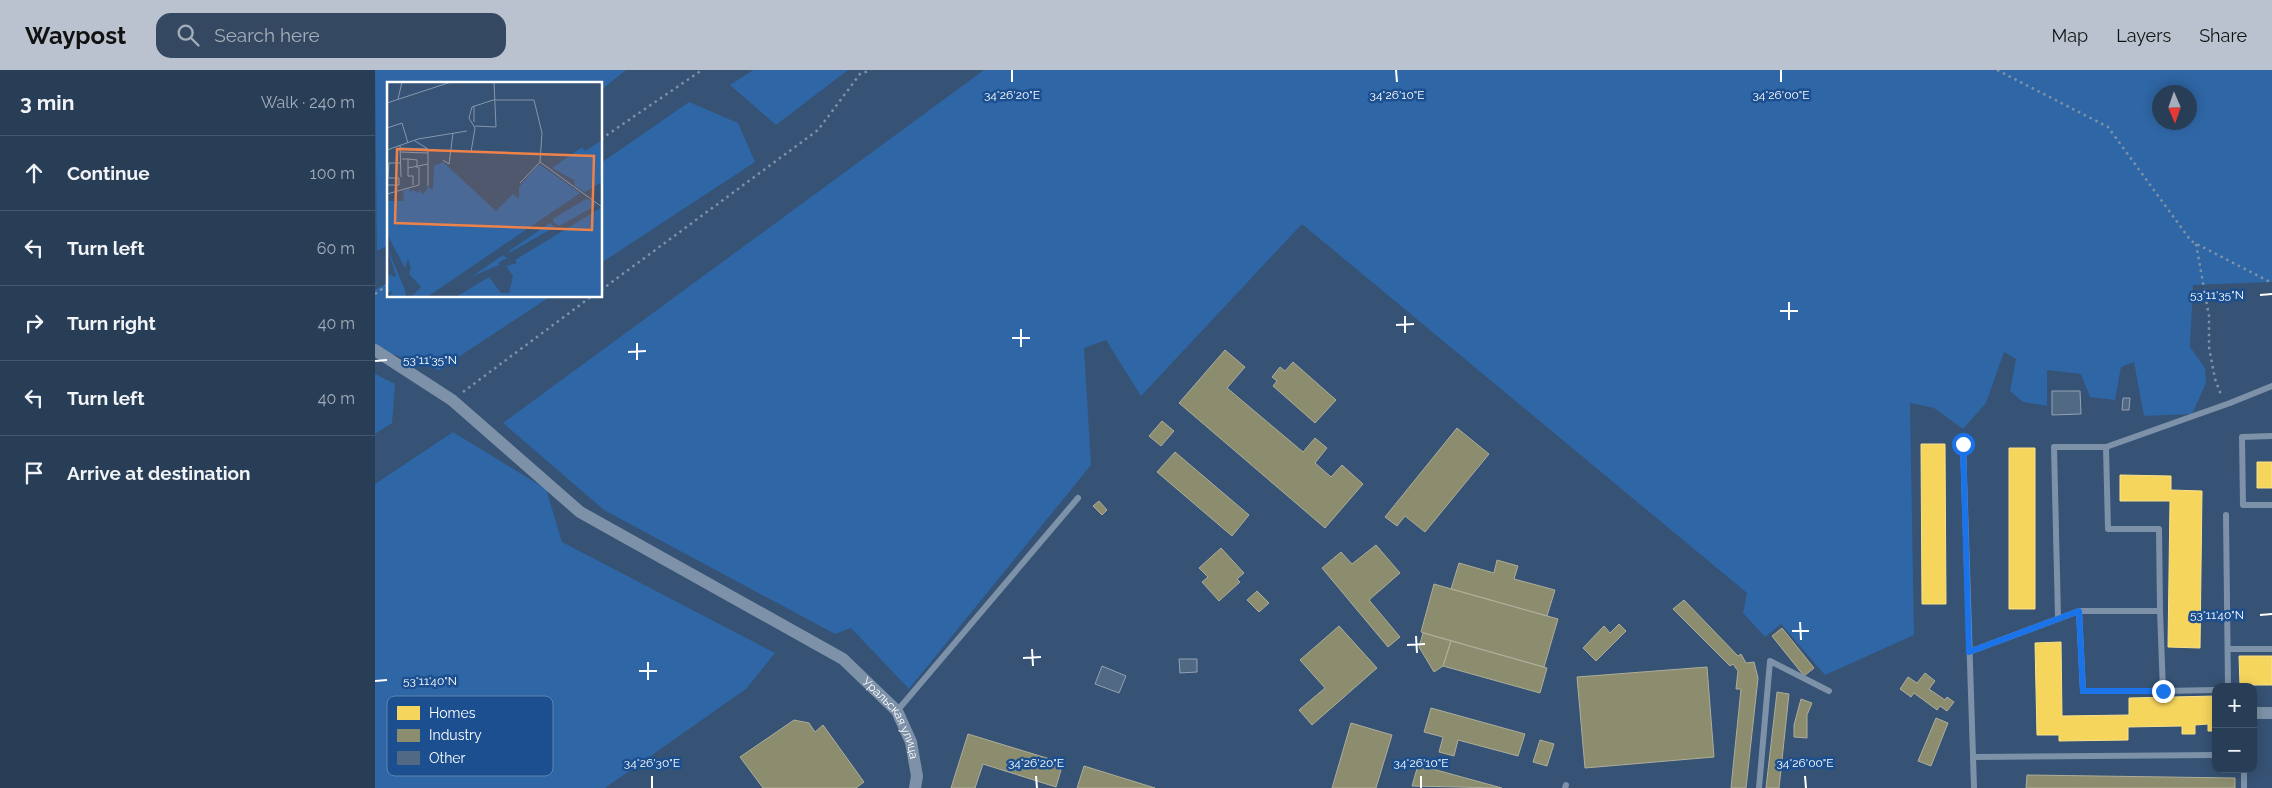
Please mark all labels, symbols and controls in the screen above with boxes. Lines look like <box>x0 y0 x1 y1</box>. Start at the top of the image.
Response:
search box <box>156 13 506 58</box>
text: Waypost <box>25 21 126 50</box>
icon: search <box>174 21 202 49</box>
text: Search here <box>214 24 320 46</box>
text: Map <box>2052 25 2088 46</box>
text: Layers <box>2116 25 2171 46</box>
text: Share <box>2199 25 2247 46</box>
inset map <box>387 82 603 298</box>
north arrow <box>2152 85 2197 130</box>
text: 34°26'20"E <box>984 88 1040 102</box>
text: 34°26'10"E <box>1369 88 1425 102</box>
text: 34°26'00"E <box>1752 88 1810 102</box>
text: 3 min <box>20 90 74 115</box>
text: Walk · 240 m <box>261 93 355 112</box>
icon: ahead <box>20 159 48 187</box>
text: Continue <box>67 162 150 184</box>
text: 100 m <box>310 164 355 183</box>
icon: left <box>20 234 48 262</box>
text: Turn left <box>67 237 144 259</box>
text: 60 m <box>317 239 355 258</box>
text: 53°11'35"N <box>2190 288 2244 302</box>
icon: right <box>20 309 48 337</box>
text: Turn right <box>67 312 156 334</box>
text: 40 m <box>318 314 355 333</box>
text: 53°11'35"N <box>403 353 457 367</box>
icon: left <box>20 384 48 412</box>
text: Turn left <box>67 387 144 409</box>
text: 40 m <box>318 389 355 408</box>
route start <box>1952 433 1975 456</box>
icon: arrive <box>20 459 48 487</box>
text: Arrive at destination <box>67 462 251 484</box>
text: 53°11'40"N <box>2190 608 2244 622</box>
text: 53°11'40"N <box>403 674 457 688</box>
street label: Уральская улица <box>859 675 921 760</box>
route end <box>2152 680 2175 703</box>
map controls <box>2212 683 2257 773</box>
button: + <box>2212 683 2257 728</box>
legend <box>387 696 553 776</box>
text: Homes <box>429 705 476 721</box>
text: Industry <box>429 727 482 743</box>
button: − <box>2212 728 2257 773</box>
text: Other <box>429 750 466 766</box>
text: 34°26'30"E <box>624 756 680 770</box>
text: 34°26'20"E <box>1008 756 1064 770</box>
text: 34°26'10"E <box>1393 756 1449 770</box>
text: 34°26'00"E <box>1776 756 1834 770</box>

